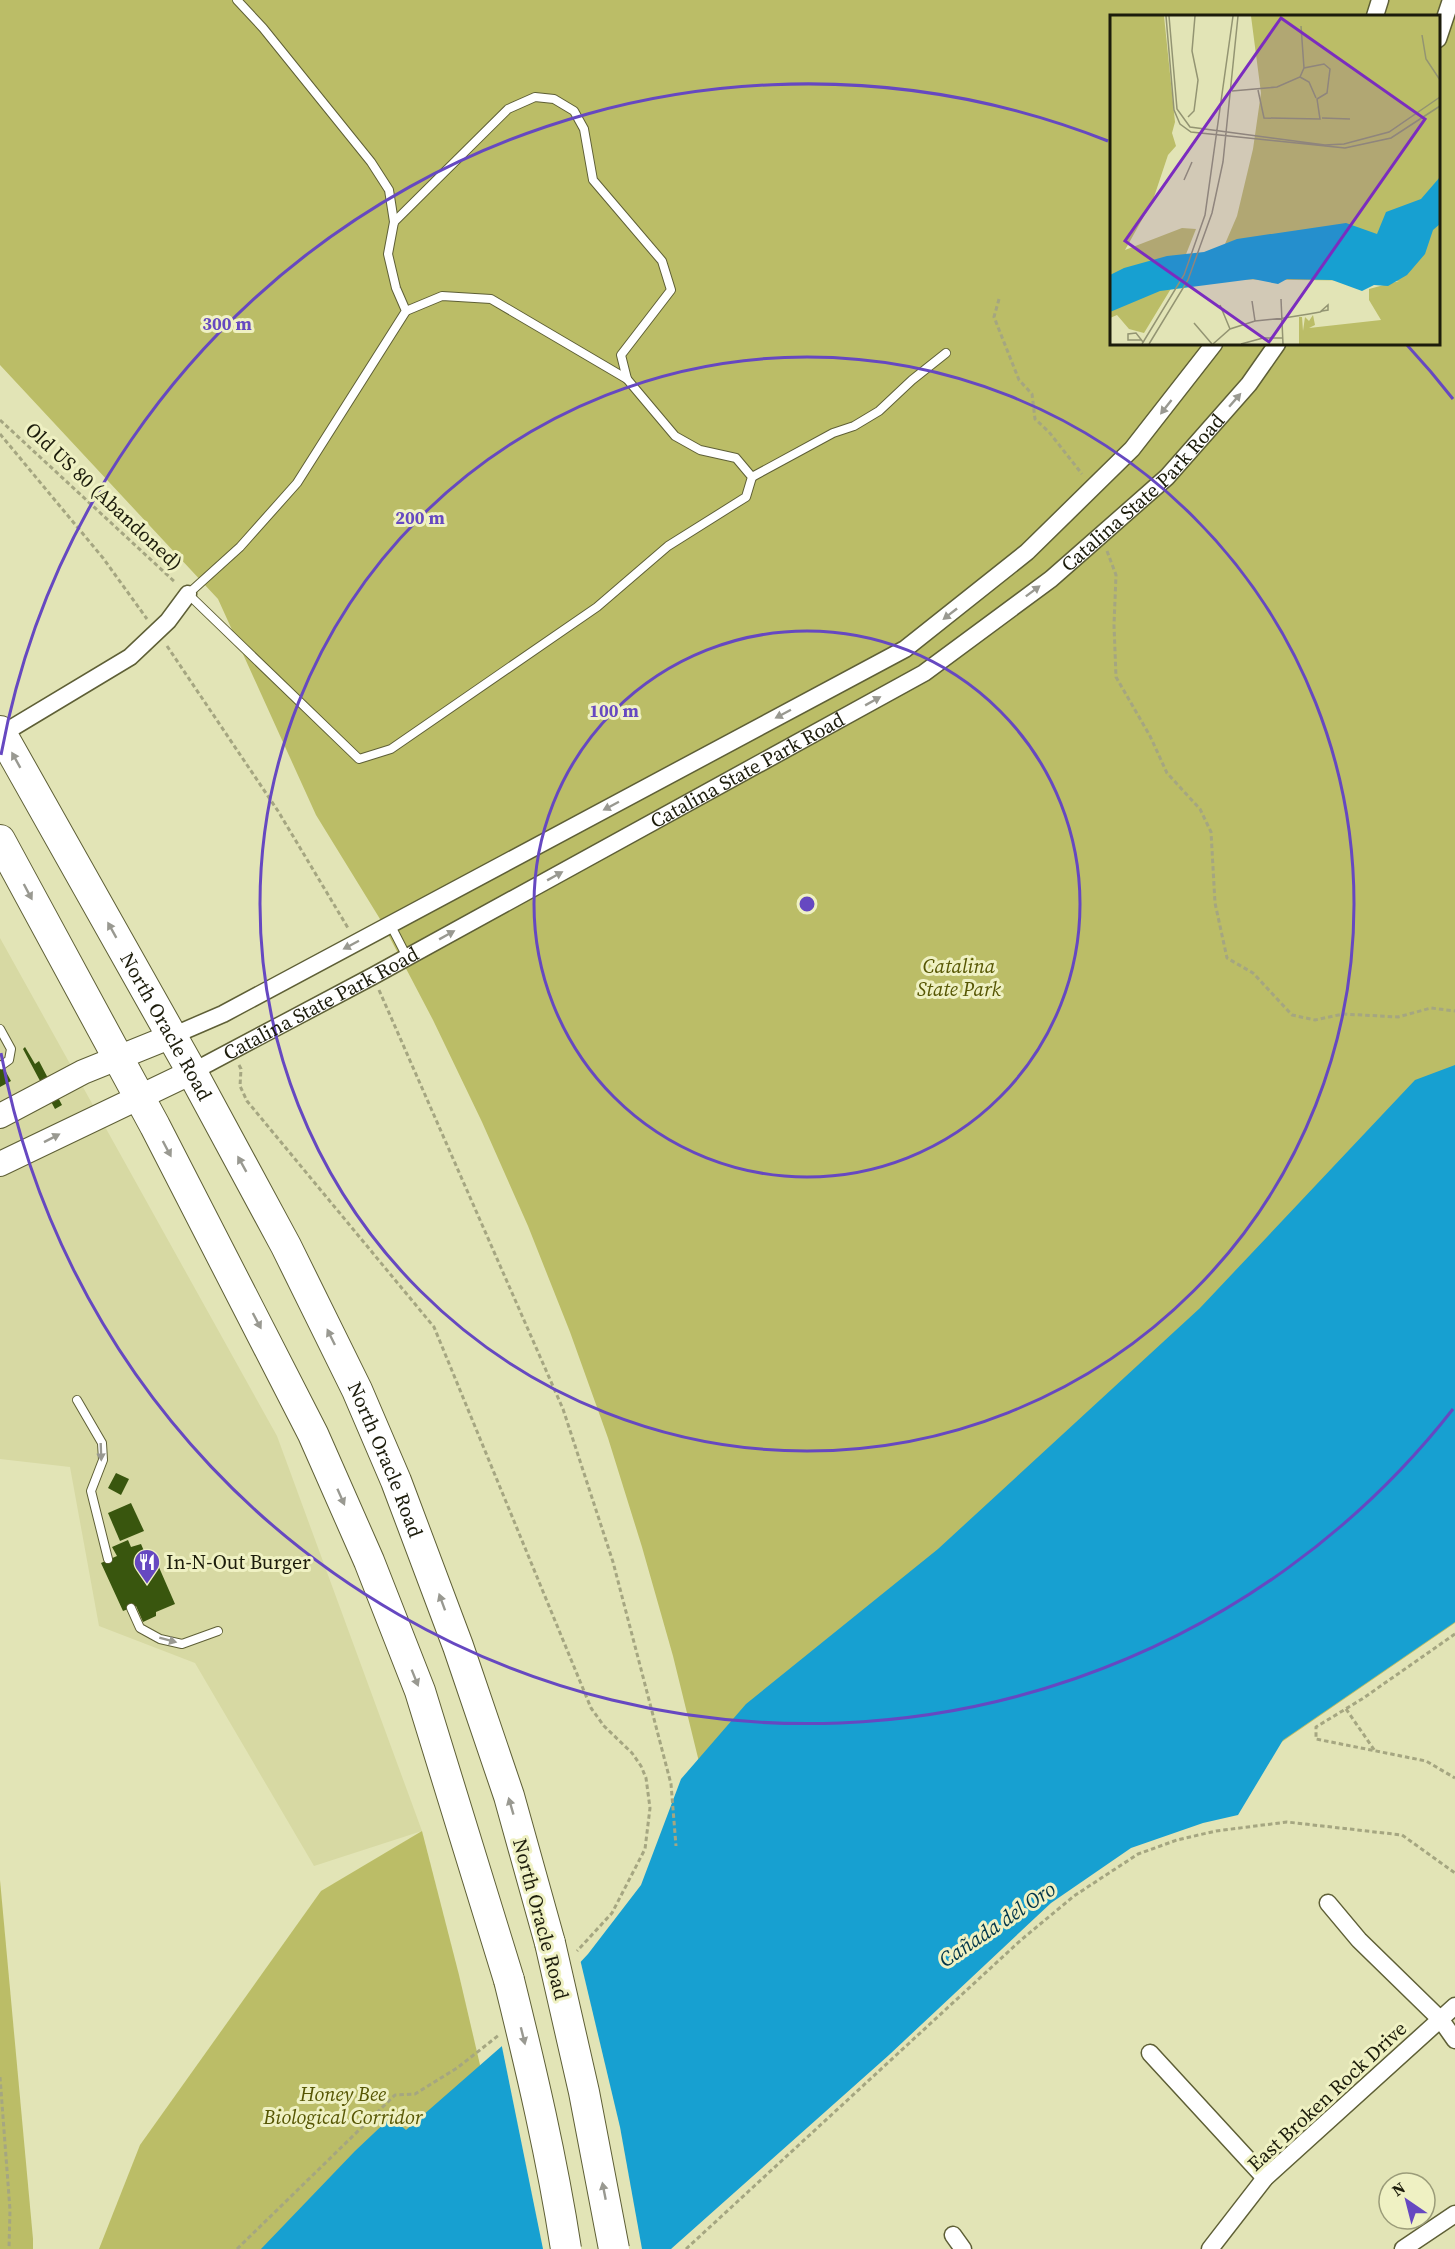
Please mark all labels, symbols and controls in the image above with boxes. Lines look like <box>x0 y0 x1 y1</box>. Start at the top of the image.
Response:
inset map <box>1110 15 1440 345</box>
text: 300 m <box>202 311 252 336</box>
one-way arrow <box>1228 392 1242 407</box>
one-way arrow <box>1160 399 1172 414</box>
street label: Catalina State Park Road <box>1055 407 1231 578</box>
street label: Old US 80 (Abandoned) <box>19 416 189 576</box>
text: 200 m <box>395 505 445 530</box>
one-way arrow <box>1026 586 1041 598</box>
one-way arrow <box>942 607 958 620</box>
one-way arrow <box>864 696 881 706</box>
text: 100 m <box>589 698 639 723</box>
street label: Catalina State Park Road <box>645 705 850 835</box>
one-way arrow <box>775 709 792 719</box>
one-way arrow <box>11 751 21 768</box>
one-way arrow <box>603 801 620 811</box>
one-way arrow <box>546 871 563 881</box>
one-way arrow <box>23 883 33 900</box>
centre of rings <box>797 894 817 914</box>
one-way arrow <box>107 921 117 938</box>
one-way arrow <box>439 930 456 940</box>
street label: Catalina State Park Road <box>218 939 424 1067</box>
one-way arrow <box>342 940 359 950</box>
street label: North Oracle Road <box>113 947 219 1106</box>
park label: Catalina State Park <box>917 952 1002 1003</box>
one-way arrow <box>44 1134 61 1143</box>
one-way arrow <box>162 1140 172 1157</box>
one-way arrow <box>237 1155 247 1172</box>
one-way arrow <box>252 1313 262 1330</box>
one-way arrow <box>326 1329 336 1346</box>
street label: North Oracle Road <box>341 1377 430 1542</box>
one-way arrow <box>97 1443 106 1462</box>
one-way arrow <box>336 1489 346 1507</box>
restaurant icon: In-N-Out Burger <box>132 1547 162 1585</box>
place label: In-N-Out Burger <box>166 1548 311 1576</box>
one-way arrow <box>436 1593 446 1611</box>
one-way arrow <box>159 1636 177 1646</box>
one-way arrow <box>411 1669 420 1687</box>
one-way arrow <box>506 1797 516 1815</box>
street label: North Oracle Road <box>506 1835 576 2003</box>
water label: Cañada del Oro <box>933 1874 1061 1974</box>
street label: East Broken Rock Drive <box>1241 2015 1413 2177</box>
one-way arrow <box>518 2027 528 2046</box>
park label: Honey Bee Biological Corridor <box>262 2080 424 2131</box>
north arrow <box>1377 2171 1437 2231</box>
text: N <box>1387 2176 1410 2201</box>
one-way arrow <box>599 2182 608 2201</box>

